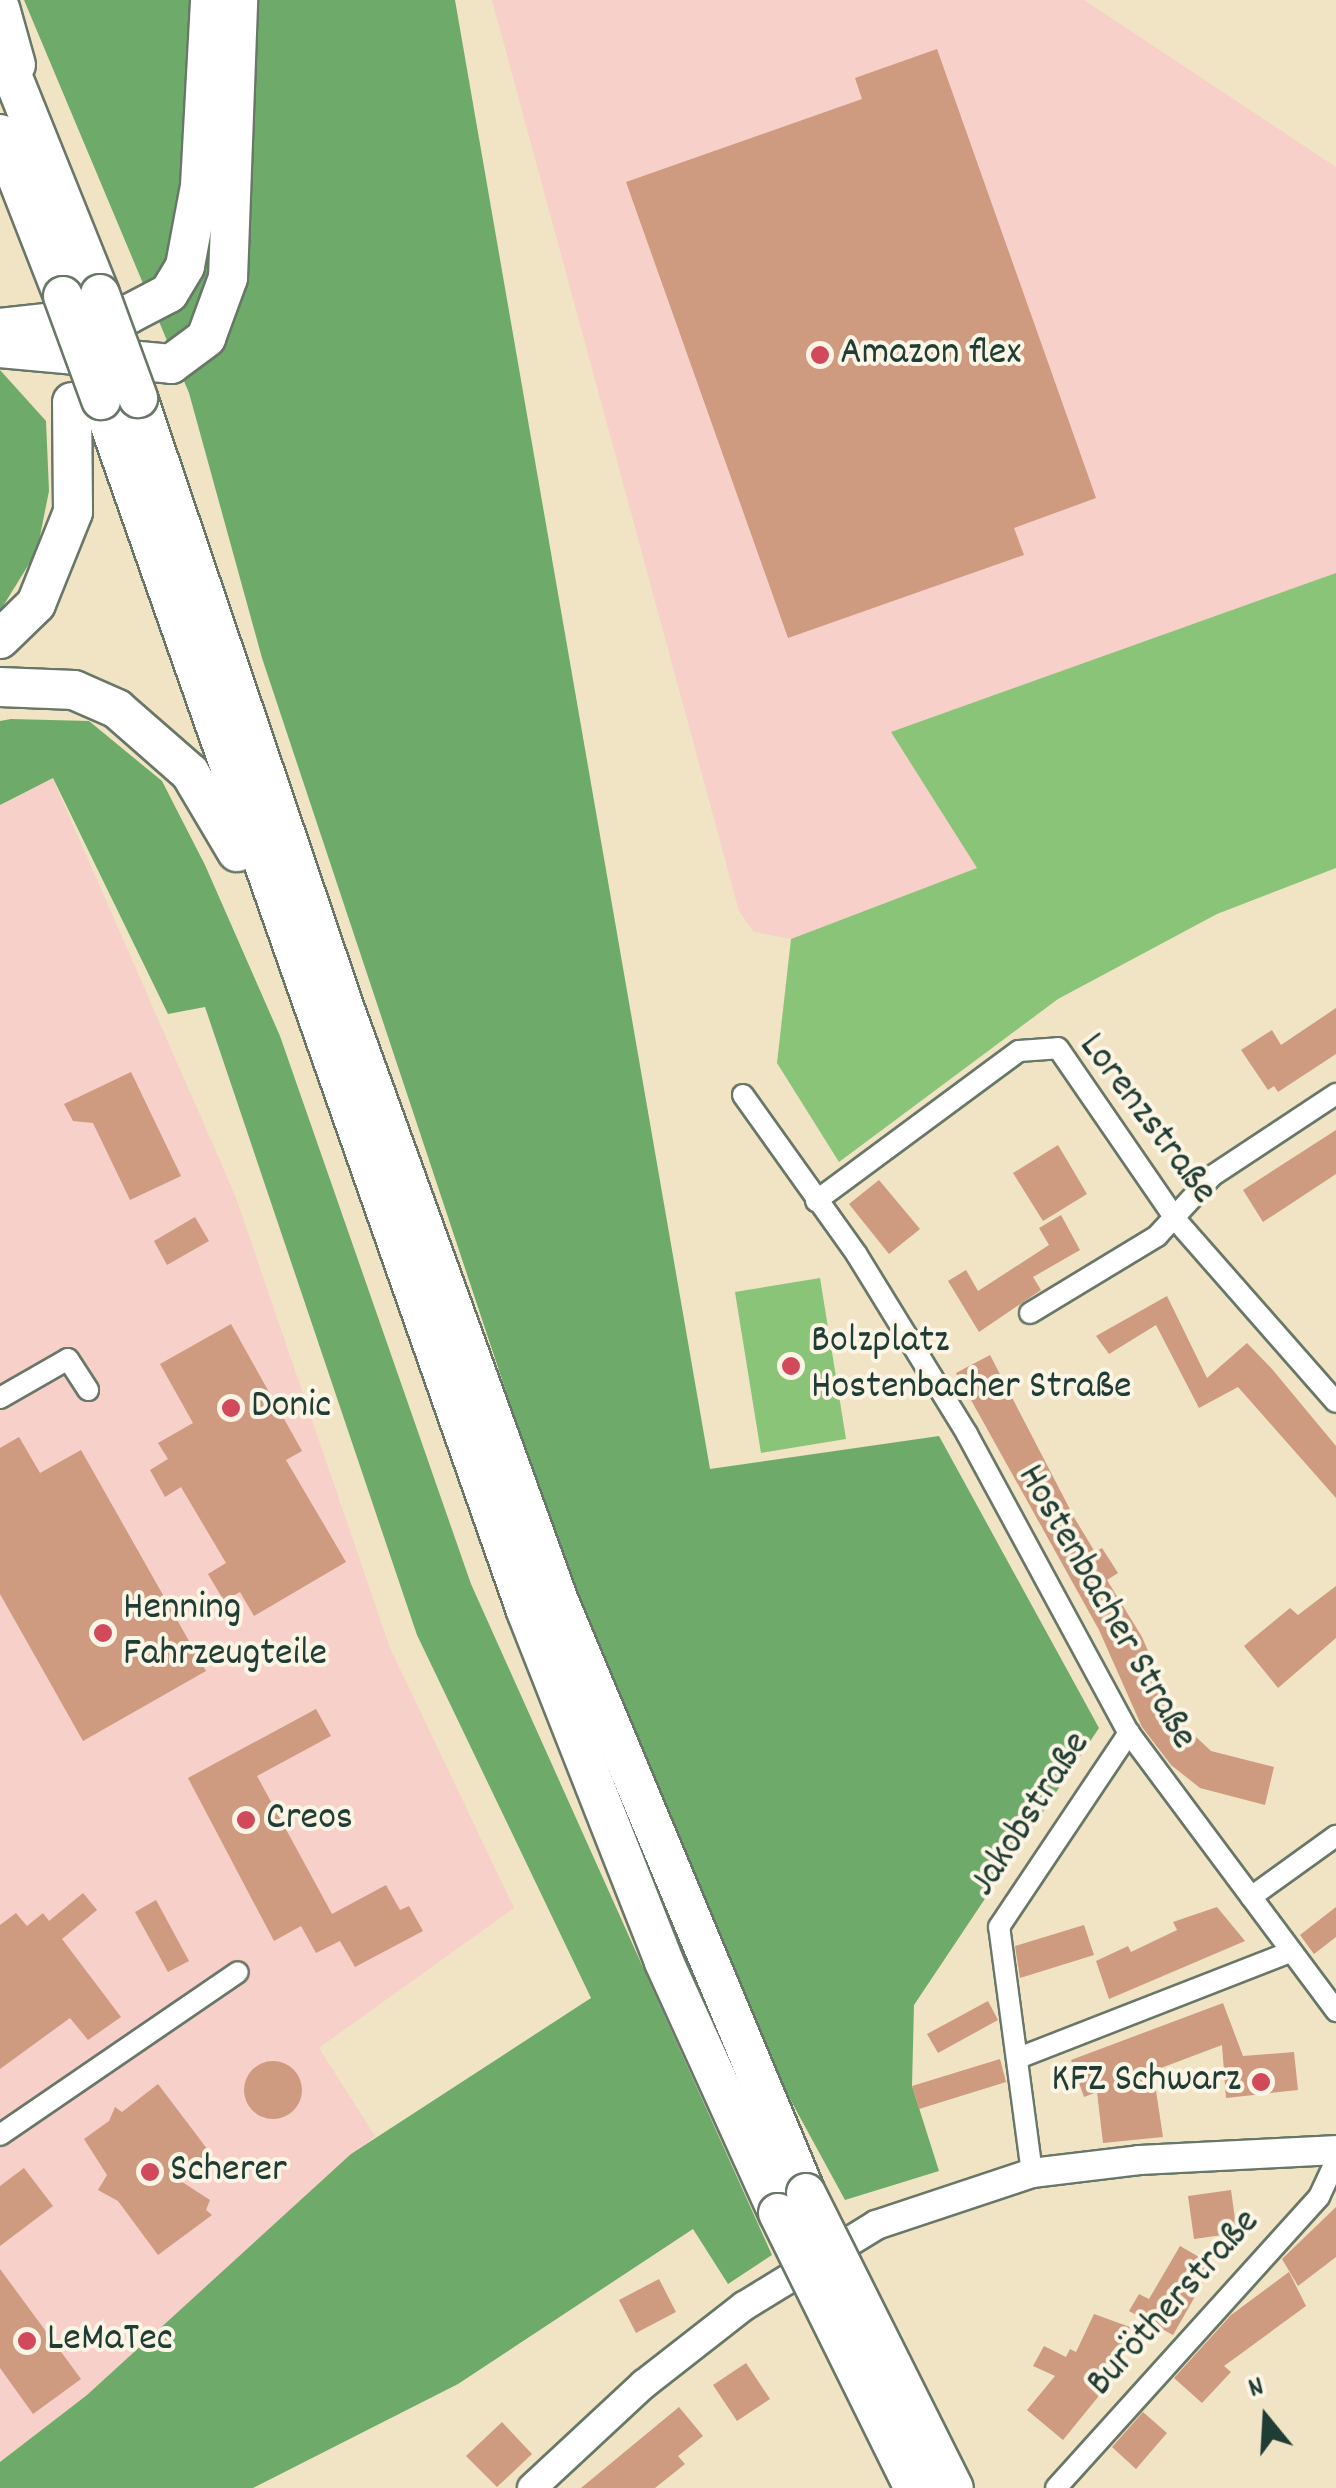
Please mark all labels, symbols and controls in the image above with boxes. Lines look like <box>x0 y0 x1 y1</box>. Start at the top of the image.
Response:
place label: Amazon flex <box>840 331 1021 379</box>
marker: Amazon flex <box>809 344 831 366</box>
street label: Lorenzstraße <box>1066 1025 1226 1215</box>
place label: Bolzplatz Hostenbacher Straße <box>811 1319 1132 1413</box>
marker: Bolzplatz Hostenbacher Straße <box>780 1355 802 1377</box>
place label: Donic <box>251 1384 331 1432</box>
marker: Donic <box>220 1397 242 1419</box>
street label: Hostenbacher Straße <box>1004 1457 1206 1759</box>
place label: Henning Fahrzeugteile <box>123 1586 327 1680</box>
marker: Henning Fahrzeugteile <box>92 1622 114 1644</box>
street label: Jakobstraße <box>961 1724 1103 1906</box>
place label: Creos <box>266 1796 353 1844</box>
marker: Creos <box>235 1809 257 1831</box>
place label: KFZ Schwarz <box>1051 2058 1241 2106</box>
marker: KFZ Schwarz <box>1250 2071 1272 2093</box>
place label: Scherer <box>170 2148 287 2196</box>
marker: Scherer <box>139 2161 161 2183</box>
street label: Burötherstraße <box>1078 2200 1272 2408</box>
place label: LeMaTec <box>47 2317 173 2365</box>
marker: LeMaTec <box>16 2330 38 2352</box>
north arrow <box>1216 2368 1316 2468</box>
text: N <box>1244 2368 1269 2411</box>

